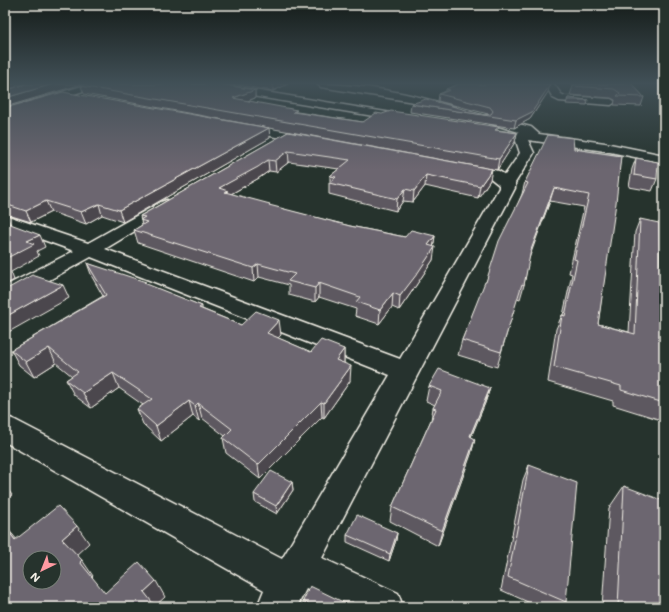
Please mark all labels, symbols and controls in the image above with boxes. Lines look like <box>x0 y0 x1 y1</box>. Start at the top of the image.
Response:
north arrow <box>22 550 62 590</box>
text: N <box>27 569 43 586</box>

